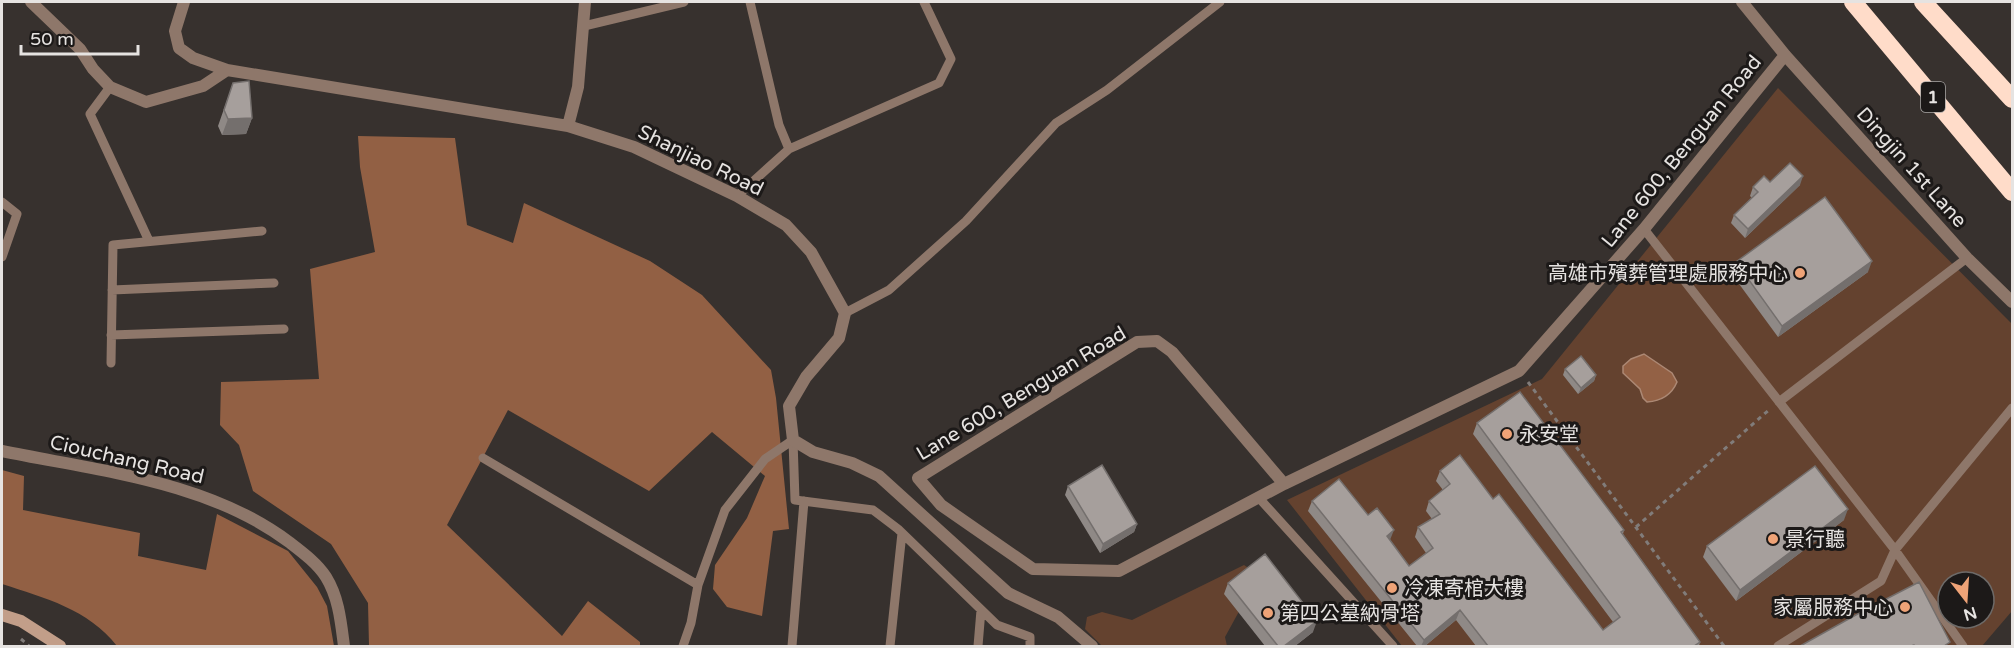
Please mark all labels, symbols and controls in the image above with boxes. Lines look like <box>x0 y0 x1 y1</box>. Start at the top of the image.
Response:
scale bar <box>21 18 138 56</box>
text: 50 m <box>30 28 74 50</box>
street label: Lane 600, Benguan Road <box>1597 51 1767 253</box>
road number: 1 <box>1921 82 1945 112</box>
street label: Dingjin 1st Lane <box>1851 103 1971 233</box>
street label: Shanjiao Road <box>634 120 767 202</box>
place label: 高雄市殯葬管理處服務中心 <box>1548 262 1788 286</box>
marker: 高雄市殯葬管理處服務中心 <box>1793 266 1807 280</box>
street label: Lane 600, Benguan Road <box>912 322 1131 466</box>
place label: 永安堂 <box>1519 423 1579 447</box>
marker: 永安堂 <box>1500 427 1514 441</box>
street label: Ciouchang Road <box>47 431 206 489</box>
place label: 景行聽 <box>1785 528 1845 552</box>
marker: 景行聽 <box>1766 532 1780 546</box>
north arrow <box>1936 570 1996 630</box>
place label: 冷凍寄棺大樓 <box>1404 577 1524 601</box>
marker: 冷凍寄棺大樓 <box>1385 581 1399 595</box>
place label: 家屬服務中心 <box>1773 596 1893 620</box>
marker: 家屬服務中心 <box>1898 600 1912 614</box>
place label: 第四公墓納骨塔 <box>1280 602 1420 626</box>
text: N <box>1961 602 1979 625</box>
marker: 第四公墓納骨塔 <box>1261 606 1275 620</box>

